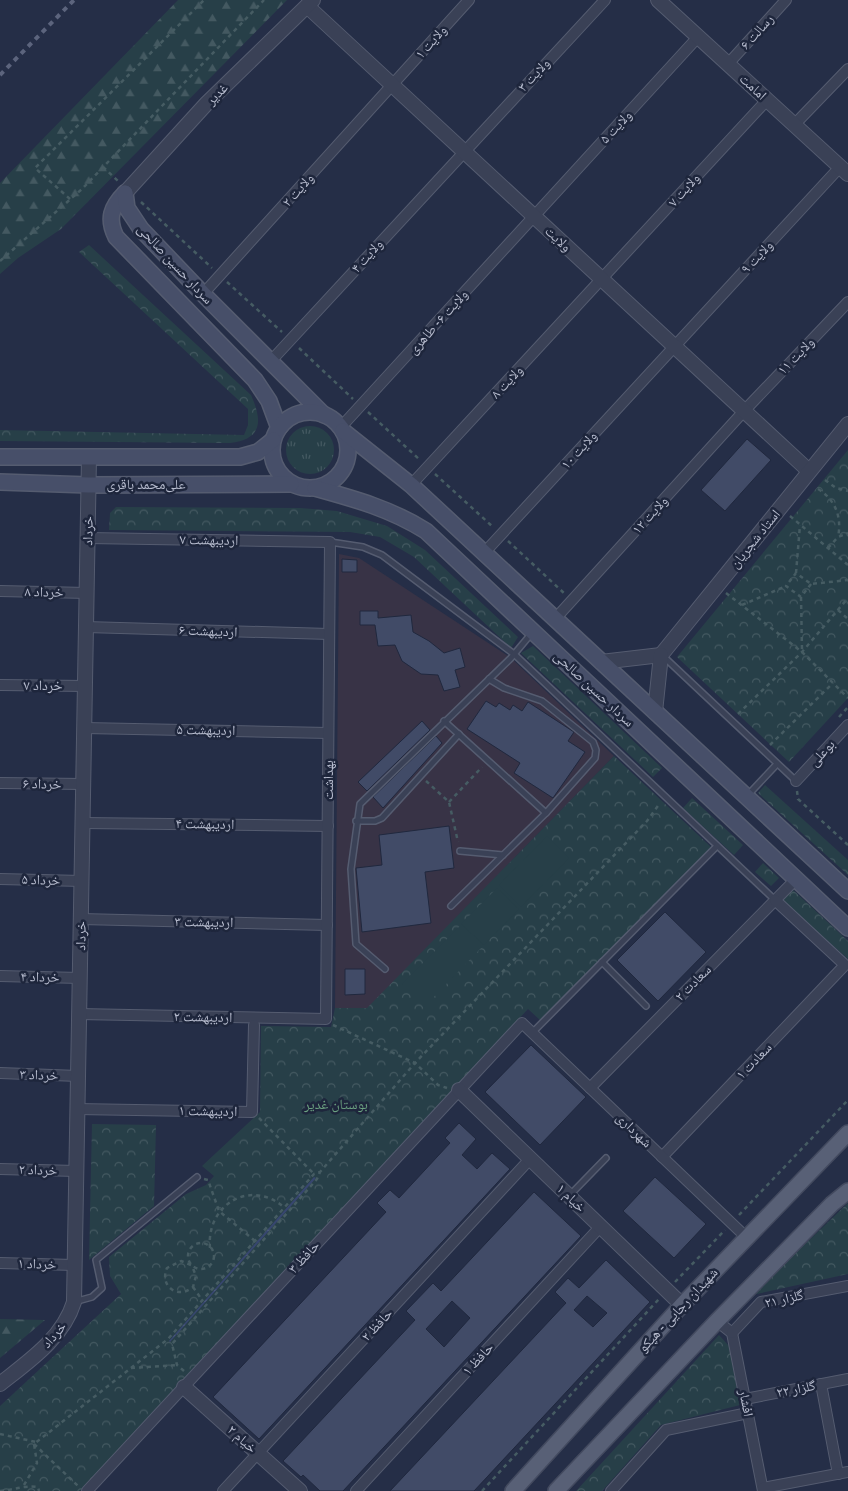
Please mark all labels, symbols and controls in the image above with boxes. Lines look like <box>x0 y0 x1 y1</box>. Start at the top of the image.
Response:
street label: رسالت ۶ <box>737 11 777 53</box>
street label: ولایت ۱ <box>411 22 451 62</box>
street label: ولایت ۳ <box>514 55 554 95</box>
street label: امامت <box>736 70 770 104</box>
street label: غدیر <box>202 79 232 109</box>
street label: ولایت ۵ <box>596 107 636 147</box>
street label: ولایت ۲ <box>278 170 318 210</box>
street label: ولایت ۷ <box>664 170 704 210</box>
street label: سردار حسین صالحی <box>134 220 216 308</box>
street label: ولایت <box>541 223 575 255</box>
street label: ولایت ۴ <box>347 236 387 276</box>
street label: ولایت ۹ <box>737 237 777 277</box>
street label: ولایت ۶- طاهری <box>404 286 472 358</box>
street label: ولایت ۱۱ <box>774 334 818 378</box>
street label: ولایت ۸ <box>487 362 527 402</box>
street label: ولایت ۱۰ <box>557 427 601 473</box>
street label: علی‌محمد باقری <box>107 476 185 493</box>
street label: ولایت ۱۲ <box>628 492 672 538</box>
street label: استاد شجریان <box>726 506 784 572</box>
street label: خرداد <box>79 516 97 546</box>
street label: اردیبهشت ۷ <box>179 531 239 549</box>
street label: خرداد ۸ <box>24 583 64 601</box>
street label: اردیبهشت ۶ <box>178 621 238 641</box>
street label: سردار حسین صالحی <box>550 648 638 730</box>
street label: خرداد ۷ <box>24 677 63 694</box>
street label: اردیبهشت ۵ <box>176 721 236 739</box>
street label: بوعلی <box>805 736 839 770</box>
street label: بهداشت <box>320 760 337 800</box>
street label: خرداد ۶ <box>22 775 62 793</box>
street label: اردیبهشت ۴ <box>175 815 235 833</box>
street label: خرداد ۵ <box>21 871 61 889</box>
street label: اردیبهشت ۳ <box>174 913 234 931</box>
street label: خرداد <box>72 921 90 951</box>
street label: سعادت ۲ <box>671 961 715 1005</box>
street label: خرداد ۴ <box>20 968 60 986</box>
street label: اردیبهشت ۲ <box>173 1008 233 1026</box>
street label: سعادت ۱ <box>732 1039 776 1083</box>
street label: خرداد ۳ <box>19 1066 59 1084</box>
park label: بوستان غدیر <box>303 1096 368 1113</box>
street label: اردیبهشت ۱ <box>178 1102 238 1120</box>
street label: شهرداری <box>612 1109 656 1151</box>
street label: خرداد ۲ <box>18 1161 58 1179</box>
street label: خیام ۱ <box>552 1180 589 1217</box>
street label: حافظ ۳ <box>285 1237 323 1277</box>
street label: خرداد ۱ <box>17 1255 57 1273</box>
street label: شهیدان رجایی - هپکو <box>635 1264 722 1356</box>
street label: گلزار ۲۱ <box>763 1286 805 1312</box>
street label: حافظ ۲ <box>358 1305 396 1345</box>
street label: خرداد <box>38 1318 70 1352</box>
street label: حافظ ۱ <box>459 1339 497 1379</box>
street label: گلزار ۲۲ <box>775 1377 817 1401</box>
street label: افشار <box>735 1387 757 1418</box>
street label: خیام ۲ <box>223 1421 260 1457</box>

